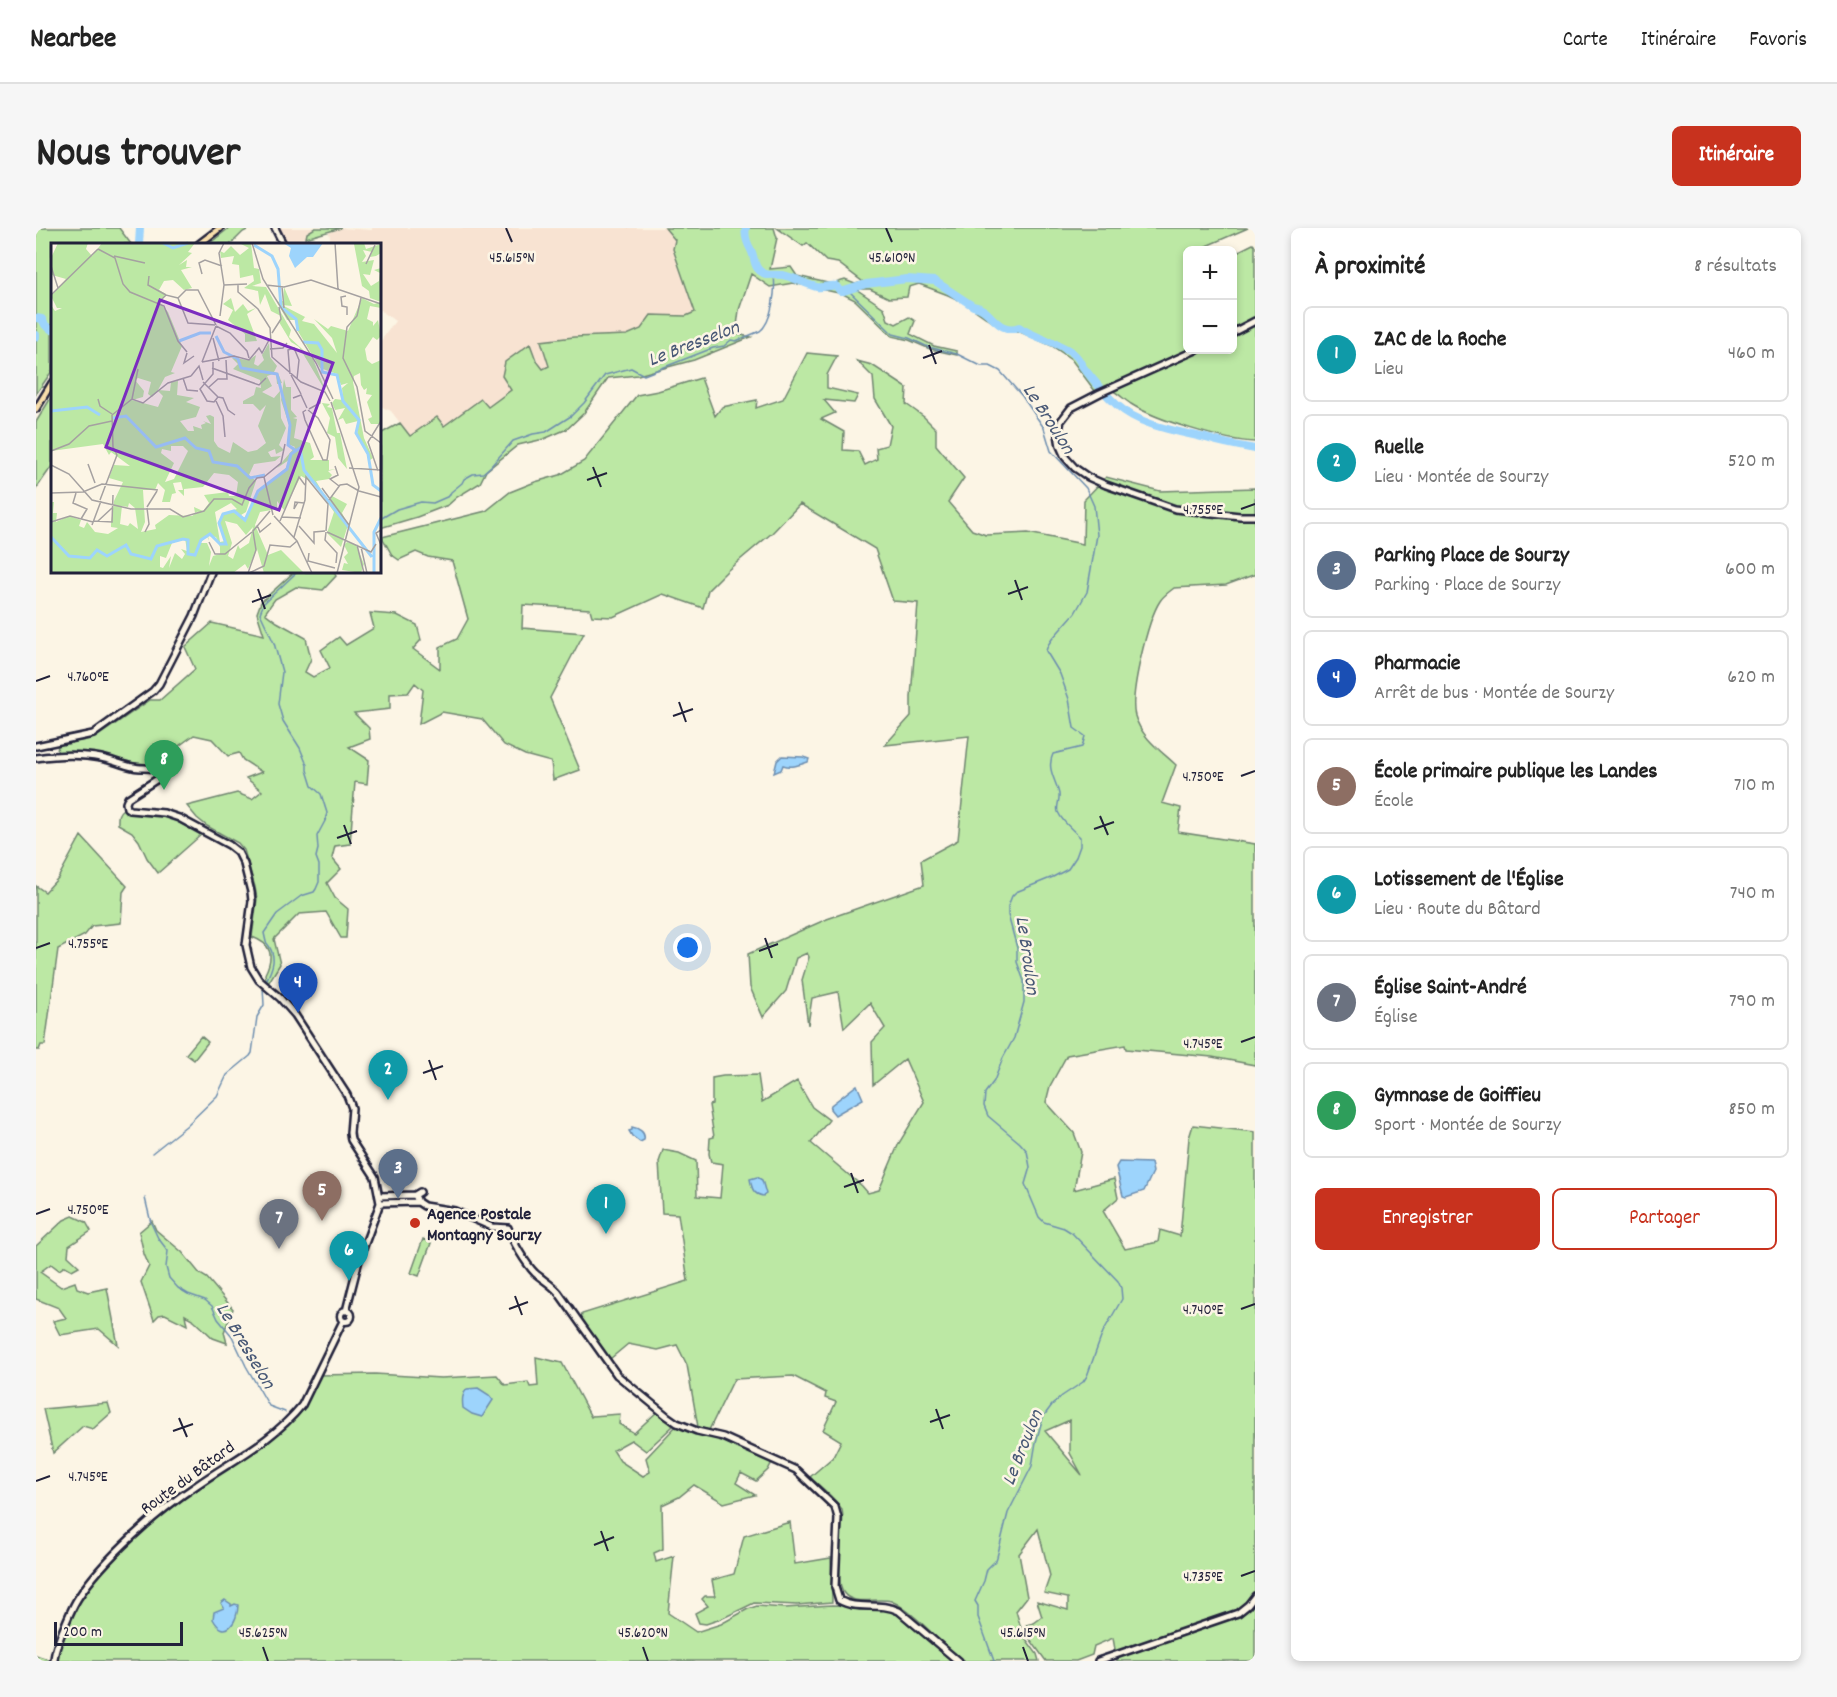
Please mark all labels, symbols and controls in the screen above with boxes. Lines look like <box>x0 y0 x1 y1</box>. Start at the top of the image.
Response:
text: Nearbee <box>30 21 116 61</box>
text: Carte <box>1563 26 1608 56</box>
text: Itinéraire <box>1641 26 1716 56</box>
text: Favoris <box>1749 26 1807 56</box>
text: Nous trouver <box>36 126 240 186</box>
button: Itinéraire <box>1672 126 1801 186</box>
inset map <box>51 243 381 573</box>
map controls <box>1183 246 1237 354</box>
button: + <box>1183 246 1237 300</box>
text: 45.615°N <box>489 248 535 270</box>
text: 45.610°N <box>869 248 915 270</box>
text: À proximité <box>1315 249 1425 286</box>
text: 8 résultats <box>1694 253 1777 281</box>
button: − <box>1183 300 1237 354</box>
water label: Le Bresselon <box>644 314 745 375</box>
text: ZAC de la Roche <box>1374 325 1506 356</box>
text: 1 <box>1334 340 1339 368</box>
text: 460 m <box>1728 340 1775 368</box>
text: Lieu <box>1374 356 1403 384</box>
water label: Le Broulon <box>1014 379 1081 461</box>
text: Ruelle <box>1374 433 1424 464</box>
text: 2 <box>1332 448 1341 476</box>
text: 520 m <box>1728 448 1775 476</box>
text: Lieu · Montée de Sourzy <box>1374 464 1548 492</box>
text: 4.755°E <box>1183 500 1223 522</box>
text: Parking Place de Sourzy <box>1374 541 1569 572</box>
text: 3 <box>1332 556 1341 584</box>
text: 600 m <box>1725 556 1775 584</box>
text: Parking · Place de Sourzy <box>1374 572 1560 600</box>
text: Pharmacie <box>1374 649 1461 680</box>
text: 4 <box>1332 664 1341 692</box>
text: 620 m <box>1727 664 1775 692</box>
text: 4.760°E <box>67 667 109 689</box>
text: Arrêt de bus · Montée de Sourzy <box>1374 680 1614 708</box>
pin: 8 <box>144 740 184 790</box>
text: École primaire publique les Landes <box>1374 757 1658 788</box>
text: 4.750°E <box>1182 767 1224 789</box>
text: 5 <box>1332 772 1341 800</box>
text: 710 m <box>1734 772 1775 800</box>
text: École <box>1374 788 1414 816</box>
text: Lotissement de l'Église <box>1374 865 1564 896</box>
text: 6 <box>1332 880 1341 908</box>
text: 740 m <box>1730 880 1775 908</box>
text: Lieu · Route du Bâtard <box>1374 896 1541 924</box>
water label: Le Broulon <box>1007 914 1045 997</box>
your location <box>673 933 702 962</box>
text: 4.755°E <box>68 934 108 956</box>
pin: 4 <box>278 964 318 1013</box>
text: Église Saint-André <box>1374 973 1527 1004</box>
text: 7 <box>1333 988 1340 1016</box>
text: 790 m <box>1729 988 1775 1016</box>
text: Église <box>1374 1004 1417 1032</box>
text: 4.745°E <box>1183 1034 1223 1056</box>
pin: 2 <box>368 1050 408 1100</box>
text: Gymnase de Goiffieu <box>1374 1081 1541 1112</box>
text: 8 <box>1332 1096 1341 1124</box>
text: 850 m <box>1729 1096 1775 1124</box>
text: Sport · Montée de Sourzy <box>1374 1112 1561 1140</box>
pin: 3 <box>378 1150 418 1199</box>
pin: 5 <box>302 1172 342 1221</box>
pin: 1 <box>586 1184 626 1234</box>
button: Enregistrer <box>1315 1188 1540 1250</box>
button: Partager <box>1552 1188 1777 1250</box>
text: 4.750°E <box>67 1200 109 1222</box>
pin: 7 <box>260 1200 298 1249</box>
place label: Agence Postale Montagny Sourzy <box>427 1203 542 1249</box>
marker: Agence Postale Montagny Sourzy <box>408 1216 422 1230</box>
pin: 6 <box>330 1232 368 1281</box>
water label: Le Bresselon <box>208 1298 281 1395</box>
text: 4.740°E <box>1183 1300 1223 1322</box>
water label: Le Broulon <box>996 1406 1052 1490</box>
street label: Route du Bâtard <box>136 1436 241 1522</box>
text: 4.745°E <box>68 1467 108 1489</box>
text: 4.735°E <box>1183 1567 1223 1589</box>
scale bar <box>54 1619 183 1646</box>
text: 200 m <box>63 1621 102 1644</box>
text: 45.625°N <box>239 1623 287 1645</box>
text: 45.620°N <box>618 1623 668 1645</box>
text: 45.615°N <box>1000 1623 1046 1645</box>

